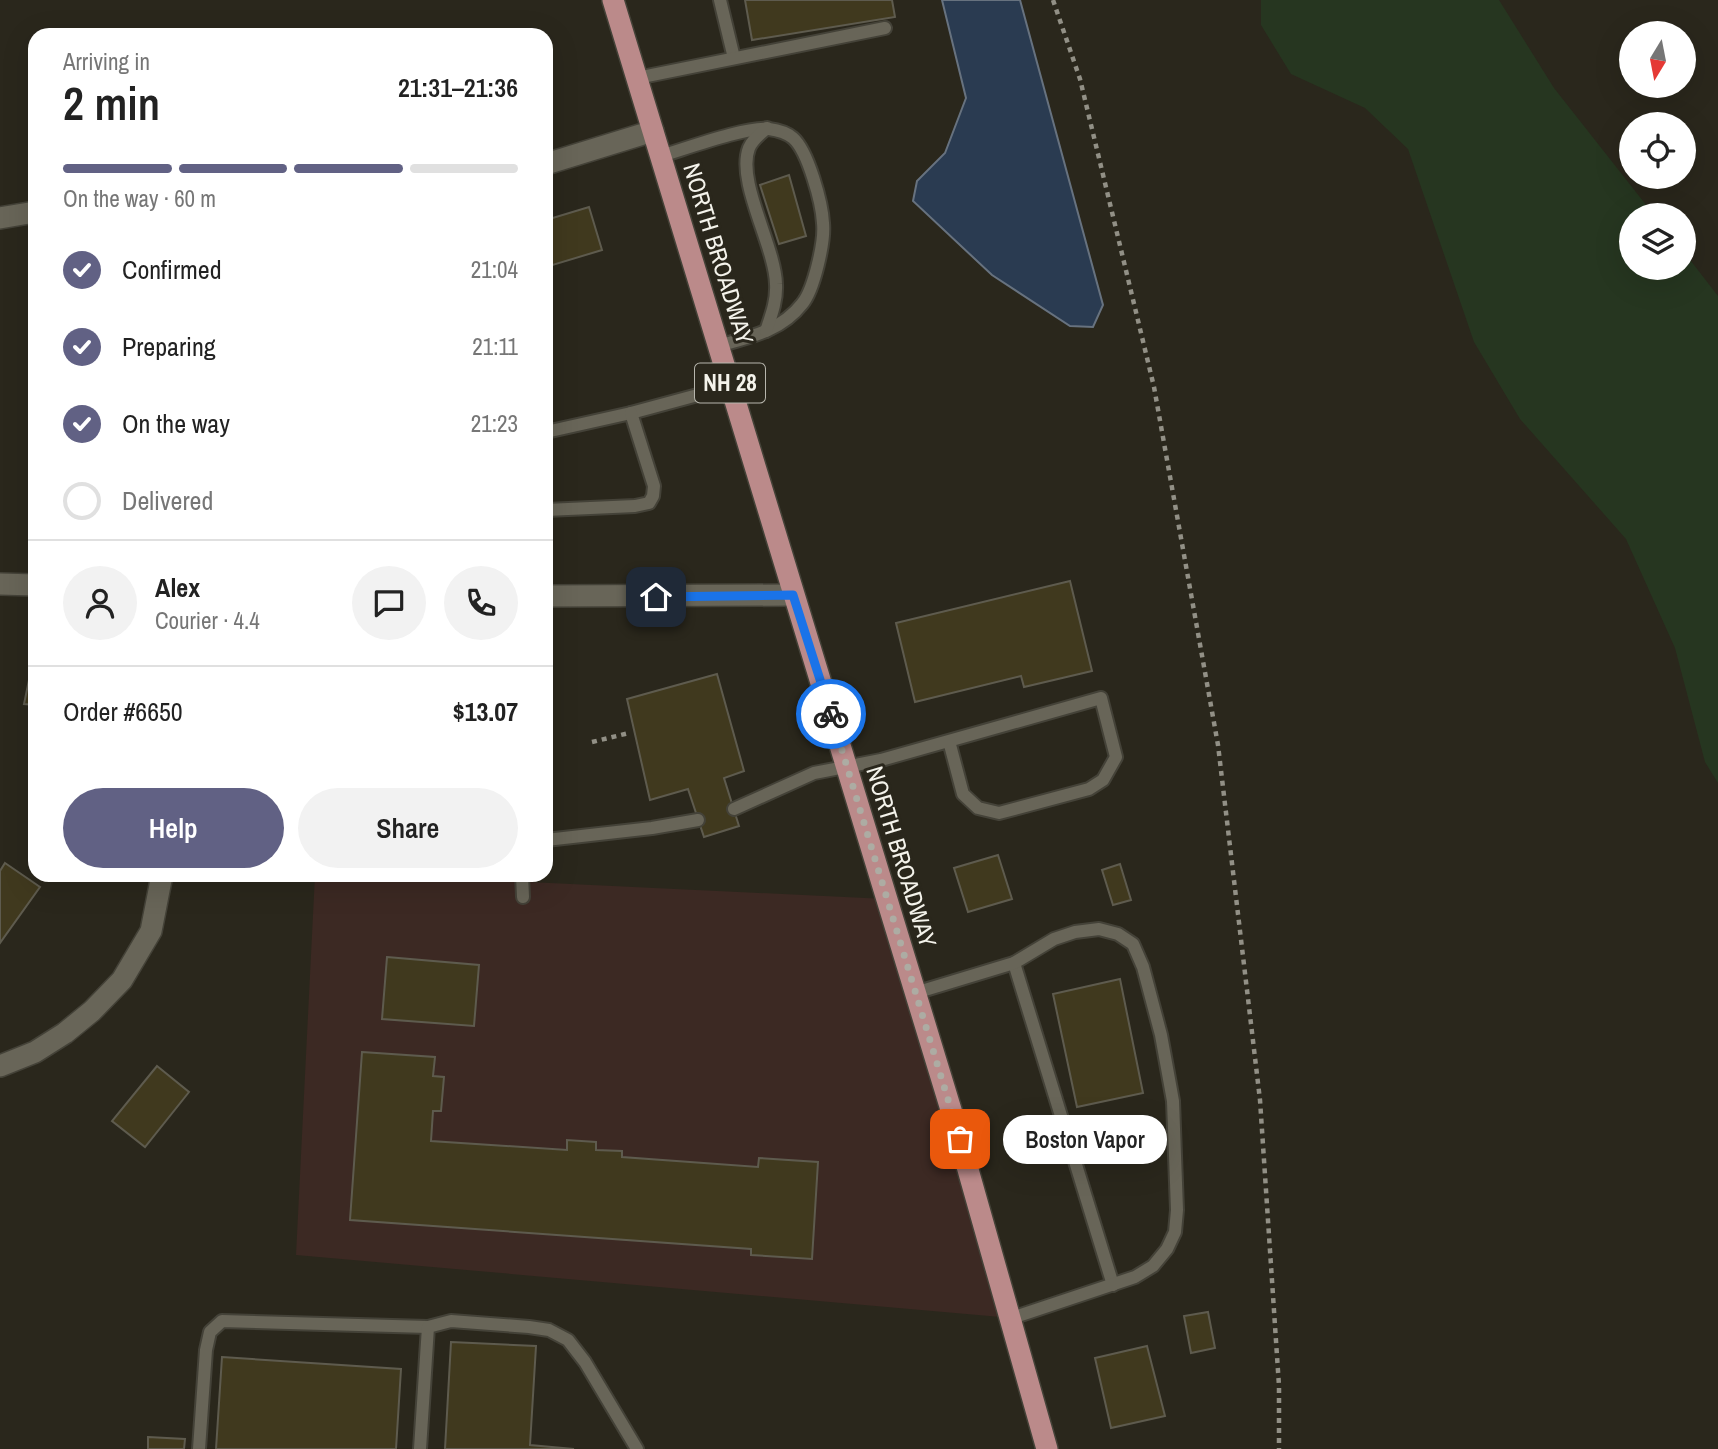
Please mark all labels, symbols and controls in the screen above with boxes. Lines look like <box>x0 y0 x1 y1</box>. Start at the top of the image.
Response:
north arrow <box>1619 21 1696 98</box>
map controls <box>1619 21 1696 280</box>
text: Arriving in <box>63 46 150 77</box>
text: 21:31–21:36 <box>398 70 518 105</box>
text: 2 min <box>63 72 160 134</box>
button: locate <box>1619 112 1696 189</box>
street label: NORTH BROADWAY <box>676 159 762 348</box>
text: On the way · 60 m <box>63 183 216 214</box>
button: layers <box>1619 203 1696 280</box>
icon: check <box>63 251 101 289</box>
text: Confirmed <box>122 252 222 287</box>
text: 21:04 <box>471 254 518 285</box>
icon: check <box>63 328 101 366</box>
text: Preparing <box>122 329 216 364</box>
text: 21:11 <box>472 331 518 362</box>
road number: NH 28 <box>695 364 765 402</box>
icon: check <box>63 405 101 443</box>
text: On the way <box>122 406 230 441</box>
text: 21:23 <box>471 408 518 439</box>
text: Delivered <box>122 483 213 518</box>
button: person <box>63 566 137 640</box>
button: chat <box>352 566 426 640</box>
button: phone <box>444 566 518 640</box>
pin <box>626 567 686 627</box>
text: Alex <box>155 570 200 605</box>
icon: home <box>637 578 675 616</box>
text: Courier · 4.4 <box>155 605 260 636</box>
courier <box>796 679 866 749</box>
text: Order #6650 <box>63 694 183 729</box>
text: $13.07 <box>453 694 518 729</box>
icon: bike <box>812 695 850 733</box>
street label: NORTH BROADWAY <box>859 762 945 951</box>
button: Help <box>63 788 284 868</box>
button: Share <box>298 788 518 868</box>
pin <box>930 1109 990 1169</box>
callout: Boston Vapor <box>1002 1114 1166 1164</box>
icon: bag <box>941 1120 979 1158</box>
text: Boston Vapor <box>1025 1124 1145 1155</box>

